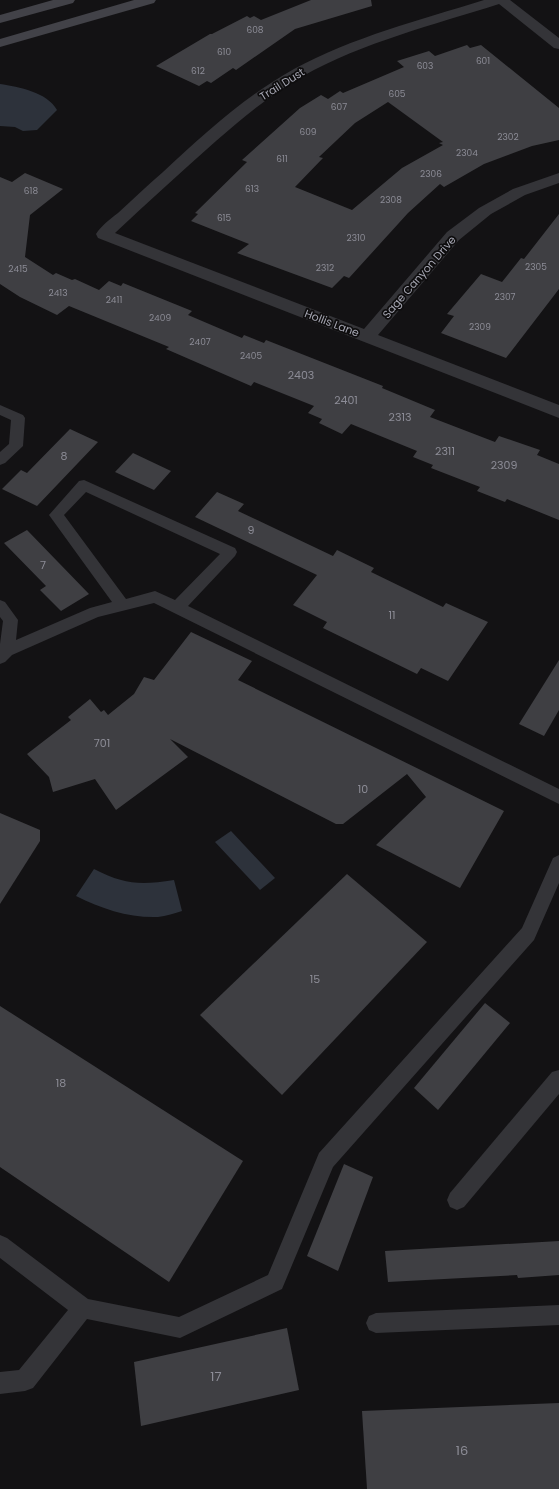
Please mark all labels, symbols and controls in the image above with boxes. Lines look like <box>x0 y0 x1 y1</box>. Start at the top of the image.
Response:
house number: 608 <box>246 24 264 36</box>
house number: 610 <box>217 46 231 58</box>
house number: 601 <box>476 55 490 67</box>
house number: 603 <box>417 60 433 72</box>
street label: Trail Dust <box>256 64 308 104</box>
house number: 612 <box>191 65 205 77</box>
house number: 605 <box>388 88 406 100</box>
house number: 607 <box>331 101 347 113</box>
house number: 609 <box>299 126 317 138</box>
house number: 2302 <box>497 131 519 143</box>
house number: 2304 <box>456 147 478 159</box>
house number: 611 <box>276 153 288 165</box>
house number: 2306 <box>420 168 442 180</box>
house number: 613 <box>245 183 259 195</box>
house number: 618 <box>24 185 38 197</box>
house number: 2308 <box>380 194 402 206</box>
house number: 615 <box>217 212 231 224</box>
house number: 2310 <box>346 232 366 244</box>
street label: Sage Canyon Drive <box>379 232 460 322</box>
house number: 2305 <box>525 261 547 273</box>
house number: 2312 <box>316 262 334 274</box>
house number: 2415 <box>8 263 28 275</box>
house number: 2413 <box>48 287 68 299</box>
house number: 2307 <box>494 291 516 303</box>
house number: 2411 <box>106 294 122 306</box>
street label: Hollis Lane <box>302 305 362 341</box>
house number: 2409 <box>149 312 171 324</box>
house number: 2309 <box>469 321 491 333</box>
house number: 2407 <box>189 336 211 348</box>
house number: 2405 <box>240 350 262 362</box>
house number: 2403 <box>288 367 314 383</box>
house number: 2401 <box>334 392 358 408</box>
house number: 2313 <box>389 409 411 425</box>
house number: 2311 <box>435 443 455 459</box>
house number: 8 <box>61 448 68 464</box>
house number: 2309 <box>491 457 517 473</box>
house number: 9 <box>248 522 255 538</box>
house number: 7 <box>40 557 46 573</box>
house number: 11 <box>388 607 396 623</box>
house number: 701 <box>94 735 110 751</box>
house number: 10 <box>358 781 368 797</box>
house number: 15 <box>310 971 320 987</box>
house number: 18 <box>56 1075 66 1091</box>
house number: 17 <box>210 1367 222 1386</box>
house number: 16 <box>456 1441 468 1460</box>

